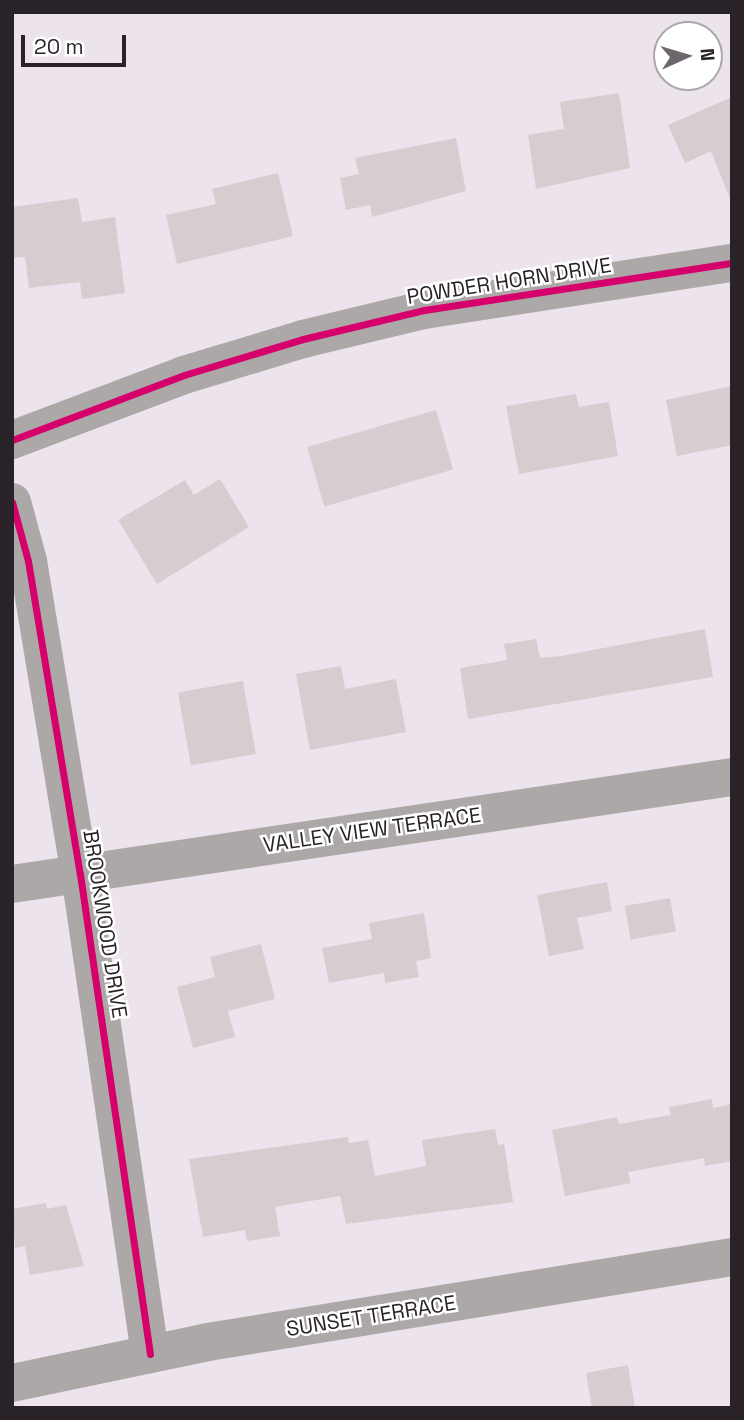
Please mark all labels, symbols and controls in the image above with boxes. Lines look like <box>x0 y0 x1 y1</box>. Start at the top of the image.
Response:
scale bar <box>24 21 130 65</box>
north arrow <box>653 21 723 91</box>
text: 20 m <box>34 33 84 60</box>
text: N <box>695 47 720 62</box>
street label: POWDER HORN DRIVE <box>405 252 613 310</box>
street label: VALLEY VIEW TERRACE <box>261 802 483 858</box>
street label: BROOKWOOD DRIVE <box>78 828 132 1020</box>
street label: SUNSET TERRACE <box>284 1290 458 1342</box>

